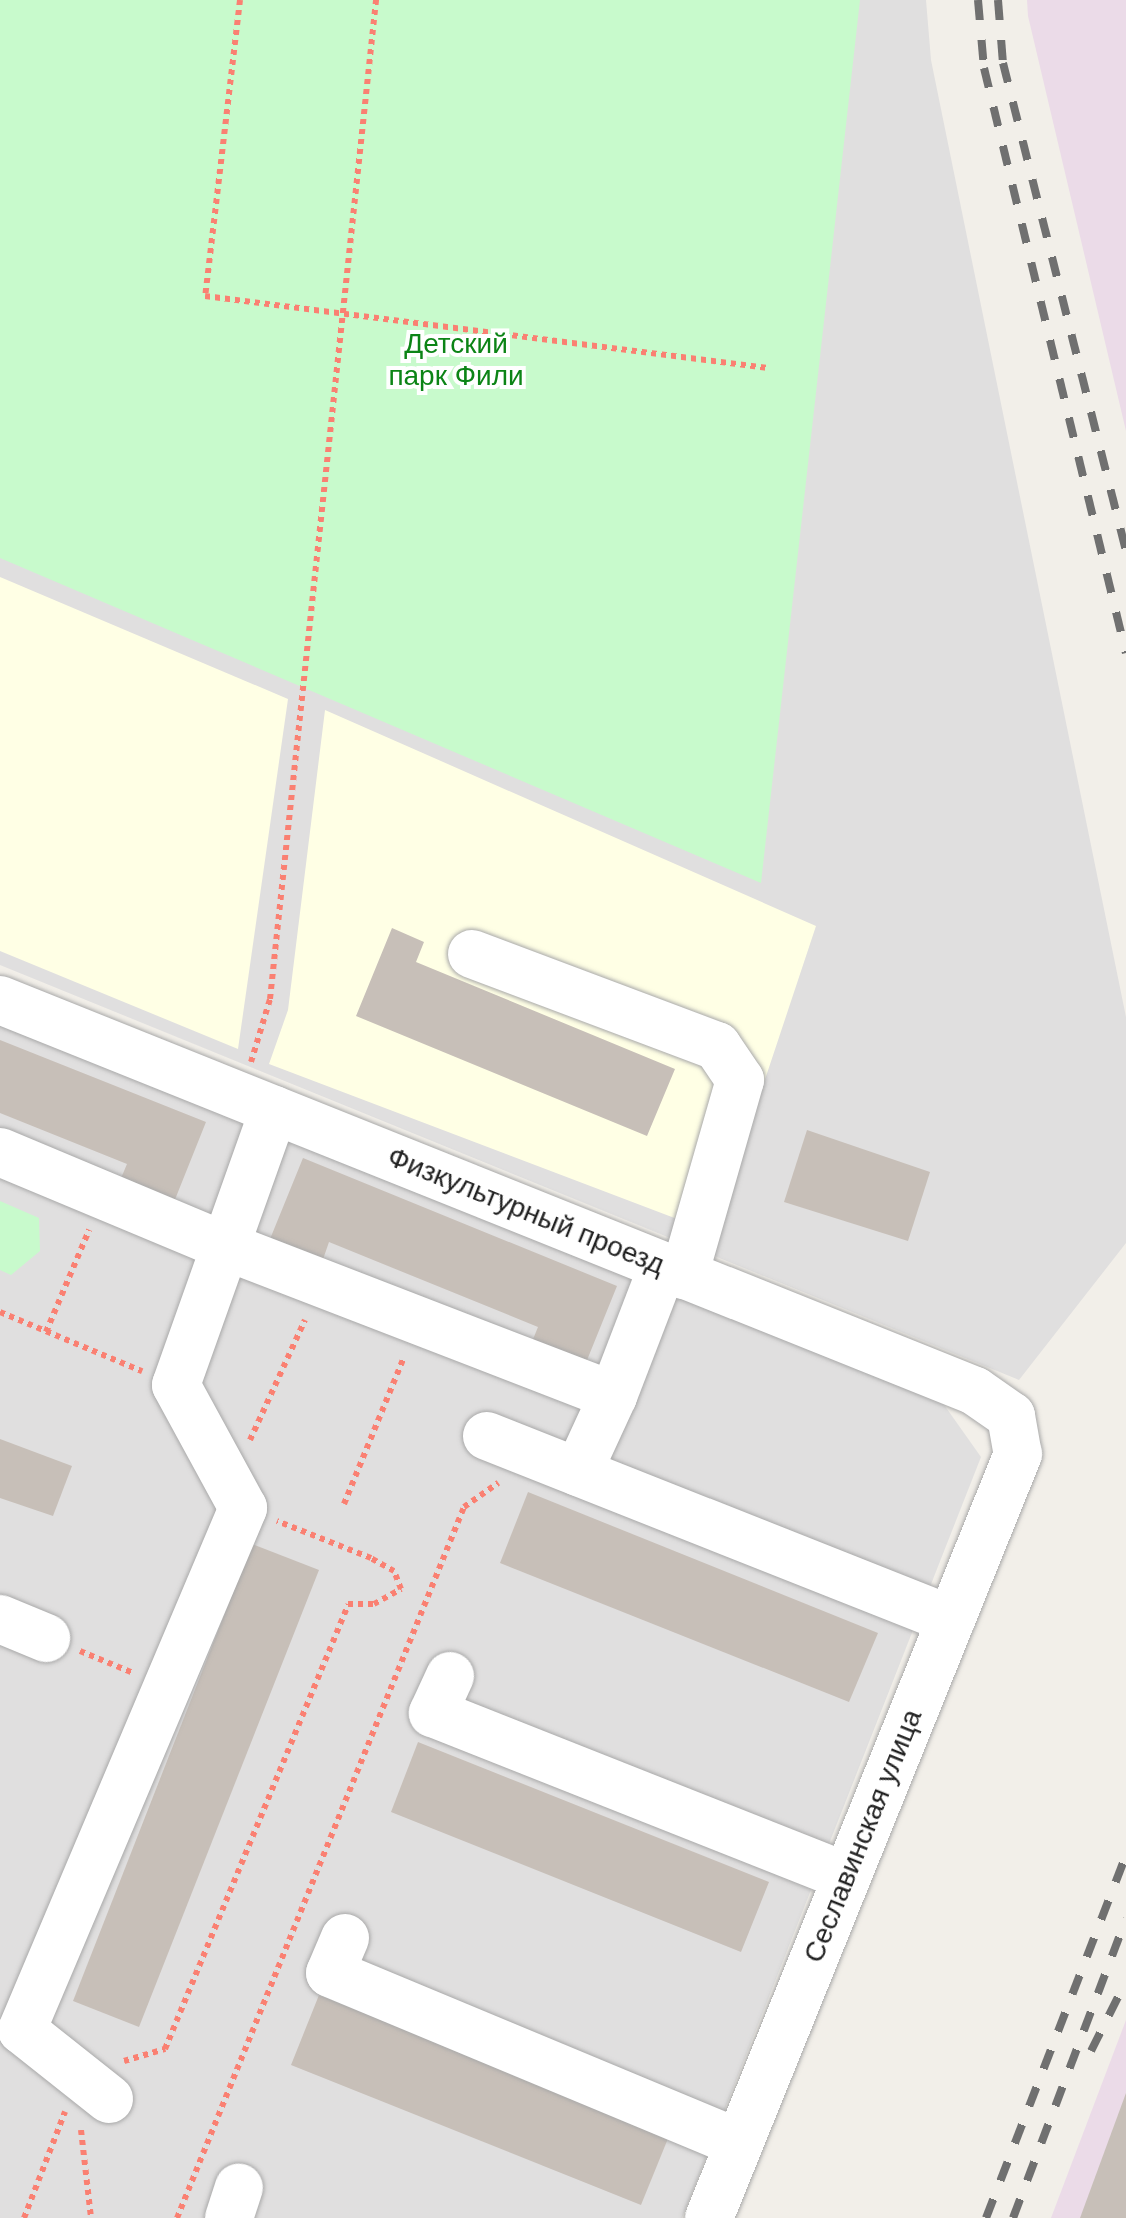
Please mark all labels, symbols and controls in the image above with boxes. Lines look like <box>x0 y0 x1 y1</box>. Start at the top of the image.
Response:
park label: Детский парк Фили <box>388 327 524 393</box>
street label: Физкультурный проезд <box>383 1140 669 1282</box>
street label: Сеславинская улица <box>797 1705 929 1967</box>

